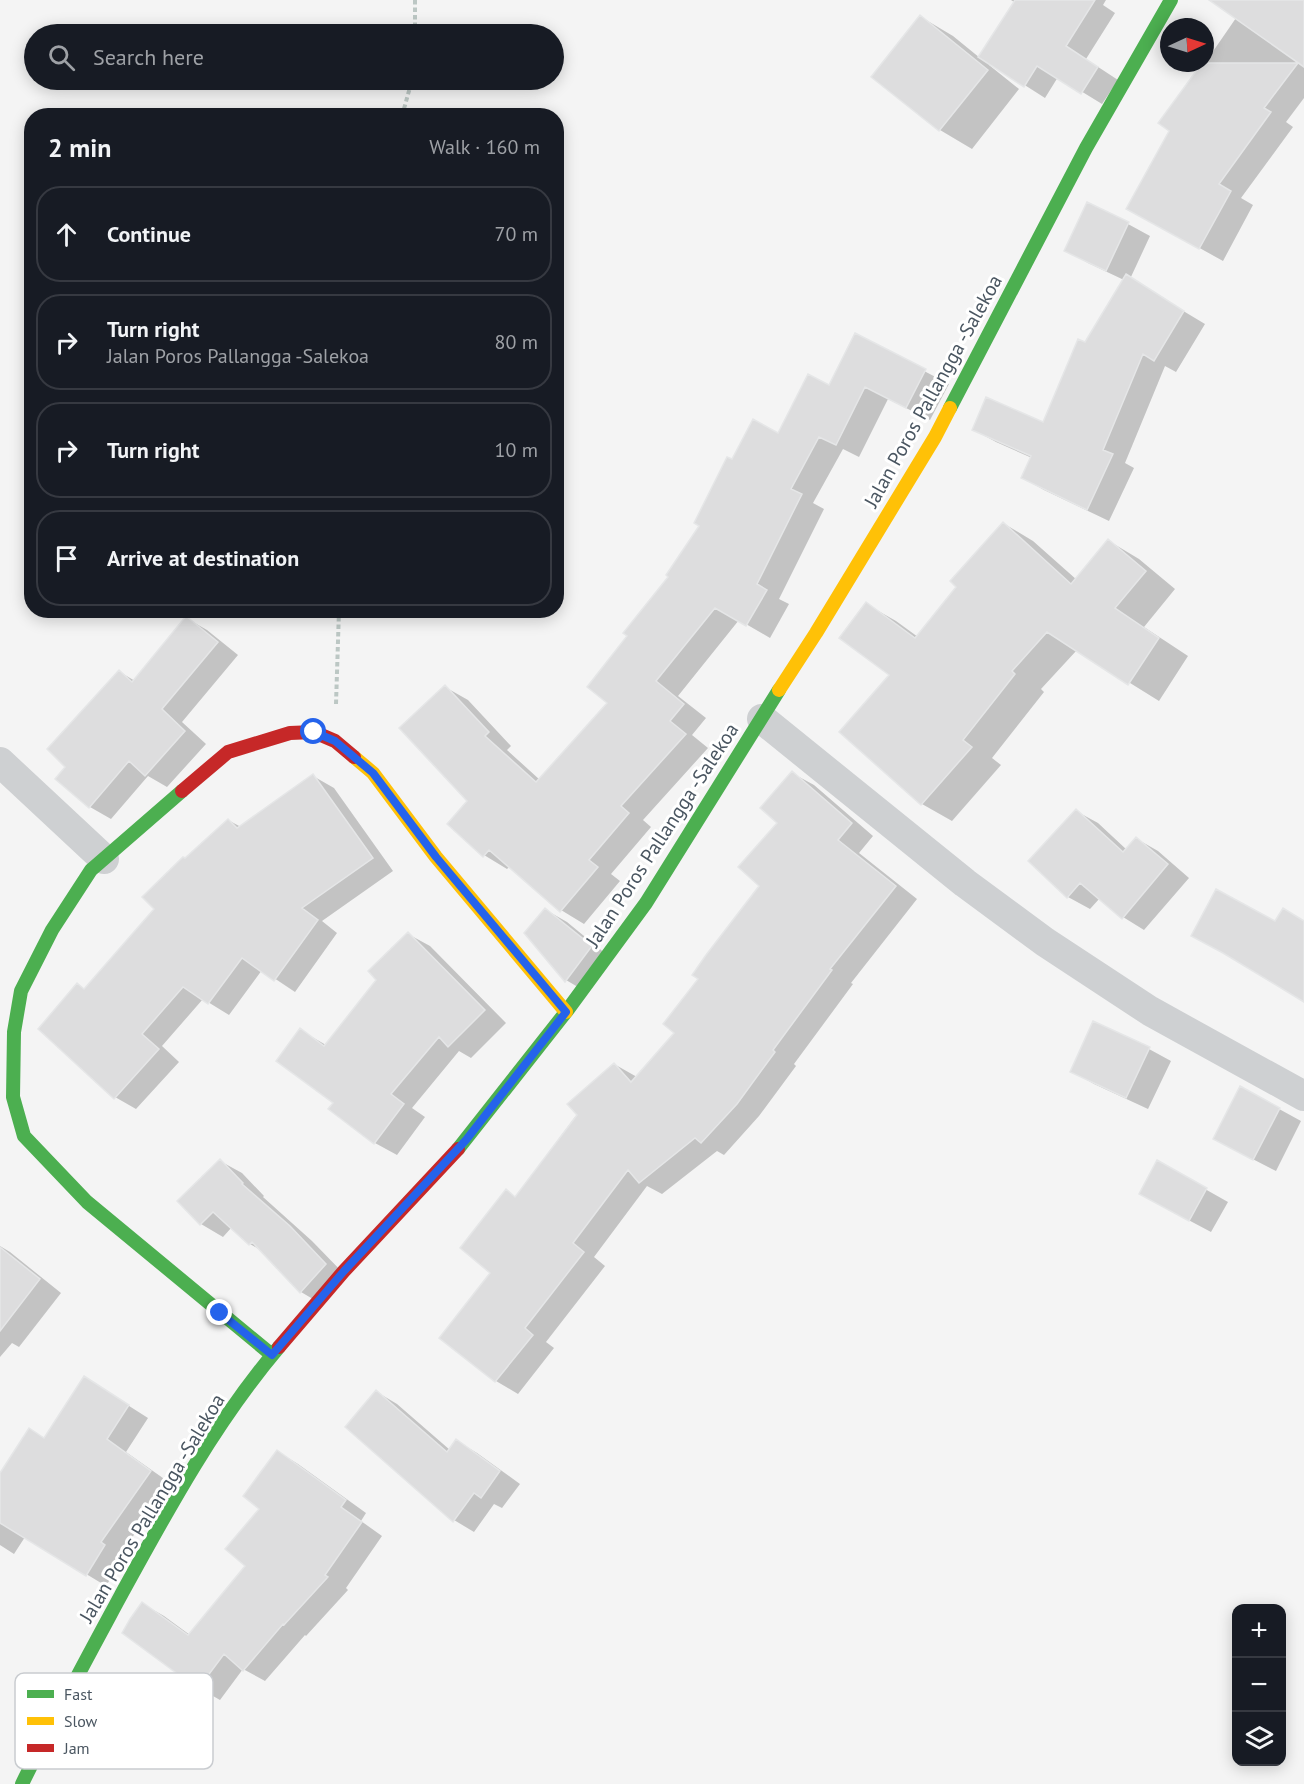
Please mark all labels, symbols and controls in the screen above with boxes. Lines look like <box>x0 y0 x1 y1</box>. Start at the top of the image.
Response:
north arrow <box>1160 18 1214 72</box>
search box <box>24 24 564 90</box>
icon: search <box>45 41 78 74</box>
text: Search here <box>93 43 204 71</box>
text: 2 min <box>48 131 111 164</box>
text: Walk · 160 m <box>429 134 540 160</box>
icon: ahead <box>50 218 83 251</box>
text: Continue <box>107 220 191 248</box>
text: 70 m <box>495 221 538 247</box>
street label: Jalan Poros Pallangga -Salekoa <box>858 270 1008 513</box>
text: Turn right <box>107 315 199 343</box>
icon: right <box>50 326 83 359</box>
text: 80 m <box>495 329 538 355</box>
text: Jalan Poros Pallangga -Salekoa <box>107 343 369 369</box>
icon: right <box>50 434 83 467</box>
text: Turn right <box>107 436 199 464</box>
text: 10 m <box>495 437 538 463</box>
icon: arrive <box>50 542 83 575</box>
text: Arrive at destination <box>107 544 299 572</box>
route start <box>300 718 326 744</box>
street label: Jalan Poros Pallangga -Salekoa <box>579 718 744 953</box>
route end <box>206 1299 232 1325</box>
street label: Jalan Poros Pallangga -Salekoa <box>73 1389 231 1628</box>
map controls <box>1232 1604 1286 1766</box>
button: + <box>1232 1604 1286 1658</box>
button: − <box>1232 1658 1286 1712</box>
legend <box>15 1673 213 1769</box>
text: Fast <box>64 1684 93 1704</box>
text: Slow <box>64 1711 98 1731</box>
button: layers <box>1232 1712 1286 1766</box>
text: Jam <box>63 1738 90 1758</box>

